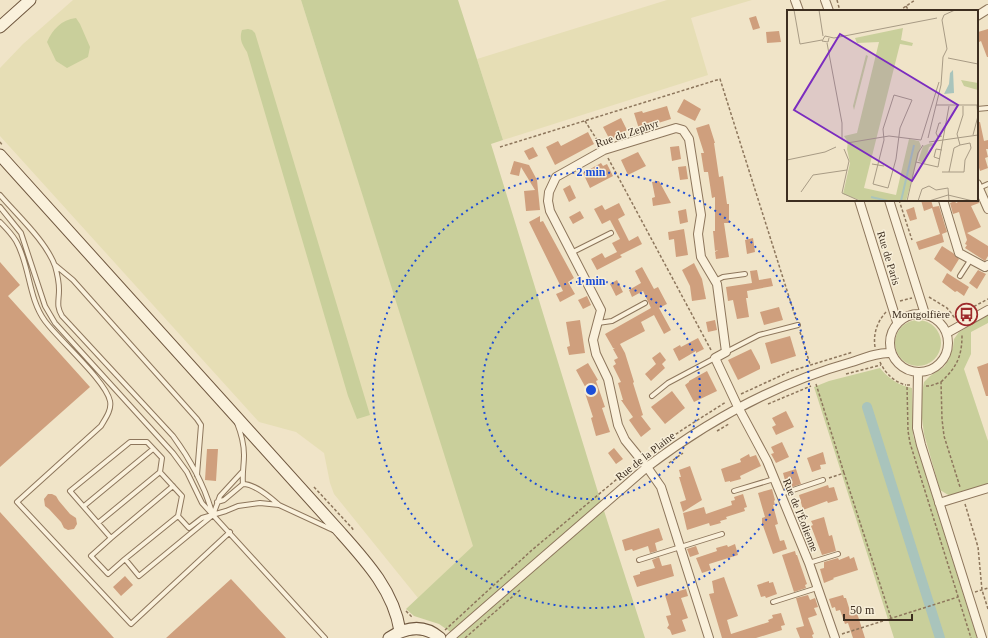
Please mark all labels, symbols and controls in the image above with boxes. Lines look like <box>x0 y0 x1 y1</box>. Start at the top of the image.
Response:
inset map <box>787 10 978 201</box>
street label: Rue du Zephyr <box>594 116 660 149</box>
text: 2 min <box>576 165 606 179</box>
street label: Rue de Paris <box>875 230 903 286</box>
text: 1 min <box>576 274 606 288</box>
bus stop icon: Montgolfière <box>953 301 979 327</box>
place label: Montgolfière <box>892 308 950 320</box>
centre of rings <box>584 383 598 397</box>
street label: Rue de la Plaine <box>613 429 677 483</box>
street label: Rue de l'Éolienne <box>781 477 821 553</box>
scale bar <box>844 596 912 622</box>
text: 50 m <box>850 603 875 617</box>

